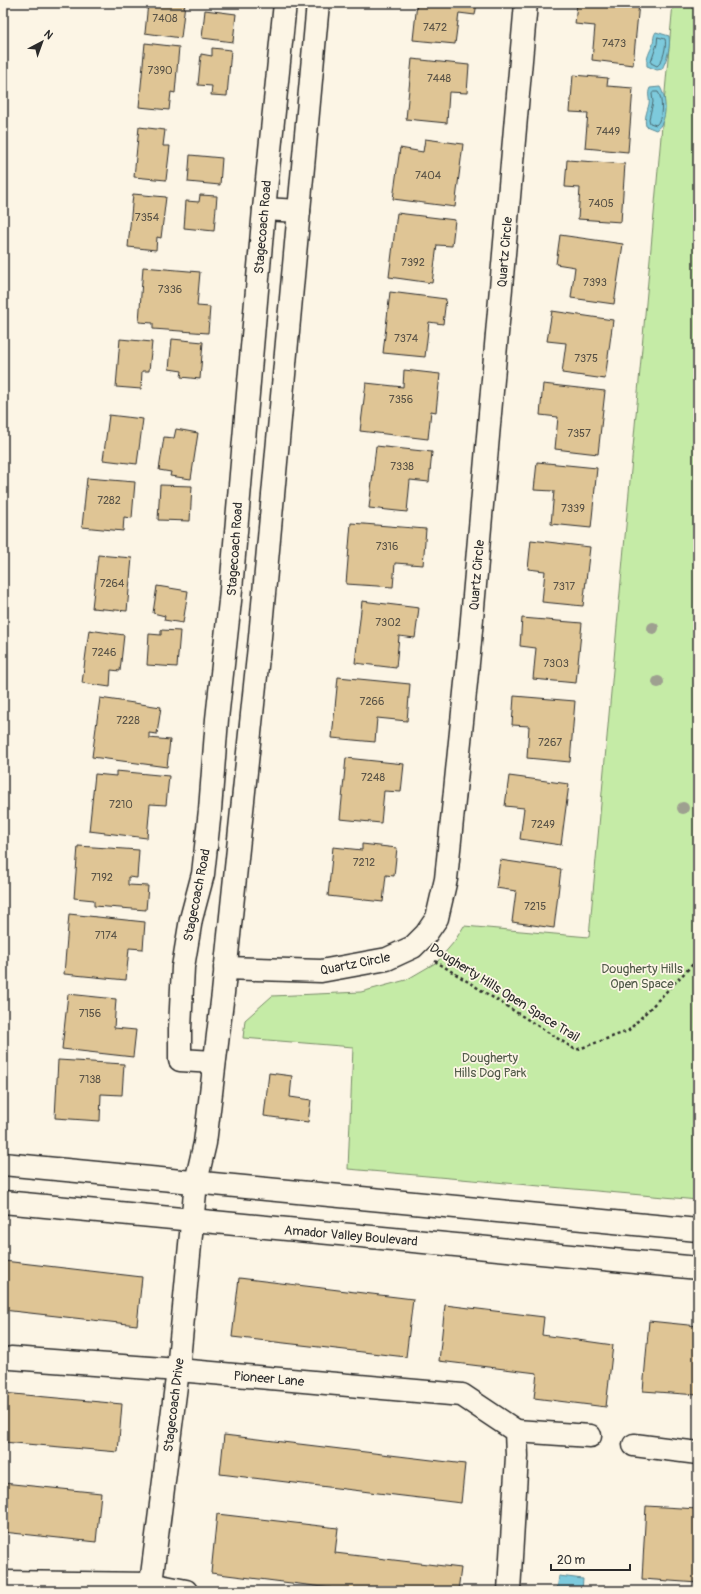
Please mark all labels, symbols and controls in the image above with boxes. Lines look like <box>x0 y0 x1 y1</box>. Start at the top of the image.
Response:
house number: 7408 <box>152 12 178 25</box>
house number: 7472 <box>423 21 447 34</box>
north arrow <box>22 22 62 62</box>
text: N <box>41 27 56 43</box>
house number: 7473 <box>602 37 626 50</box>
house number: 7390 <box>147 64 173 77</box>
house number: 7448 <box>427 72 452 85</box>
house number: 7449 <box>596 125 620 138</box>
house number: 7404 <box>415 169 442 182</box>
street label: Stagecoach Road <box>251 180 275 275</box>
house number: 7405 <box>588 197 614 210</box>
house number: 7354 <box>135 211 160 224</box>
street label: Quartz Circle <box>494 215 516 288</box>
house number: 7392 <box>401 256 425 269</box>
house number: 7393 <box>583 276 607 289</box>
house number: 7336 <box>158 283 182 296</box>
house number: 7374 <box>394 332 419 345</box>
house number: 7375 <box>574 352 598 365</box>
house number: 7356 <box>389 393 413 406</box>
house number: 7357 <box>567 427 591 440</box>
house number: 7338 <box>390 460 414 473</box>
house number: 7282 <box>97 494 121 507</box>
street label: Stagecoach Road <box>224 502 246 596</box>
house number: 7339 <box>561 502 585 515</box>
street label: Quartz Circle <box>466 538 488 611</box>
house number: 7316 <box>376 540 398 553</box>
house number: 7264 <box>100 577 125 590</box>
house number: 7317 <box>553 580 575 593</box>
house number: 7302 <box>375 616 401 629</box>
house number: 7246 <box>92 646 116 659</box>
house number: 7303 <box>543 657 569 670</box>
house number: 7266 <box>360 695 384 708</box>
house number: 7228 <box>116 714 140 727</box>
house number: 7267 <box>538 736 562 749</box>
house number: 7248 <box>361 771 385 784</box>
house number: 7210 <box>109 798 133 811</box>
house number: 7249 <box>531 818 555 831</box>
street label: Stagecoach Road <box>180 848 214 943</box>
house number: 7212 <box>353 856 375 869</box>
house number: 7192 <box>91 871 113 884</box>
house number: 7215 <box>524 900 546 913</box>
house number: 7174 <box>95 929 118 942</box>
street label: Dougherty Hills Open Space Trail <box>427 940 582 1046</box>
street label: Quartz Circle <box>319 949 392 979</box>
park label: Dougherty Hills Open Space <box>601 961 683 992</box>
house number: 7156 <box>79 1007 101 1020</box>
park label: Dougherty Hills Dog Park <box>454 1050 527 1081</box>
house number: 7138 <box>79 1073 101 1086</box>
street label: Amador Valley Boulevard <box>283 1222 418 1250</box>
street label: Stagecoach Drive <box>160 1357 188 1453</box>
street label: Pioneer Lane <box>233 1368 305 1390</box>
scale bar <box>551 1546 630 1572</box>
text: 20 m <box>557 1553 586 1568</box>

